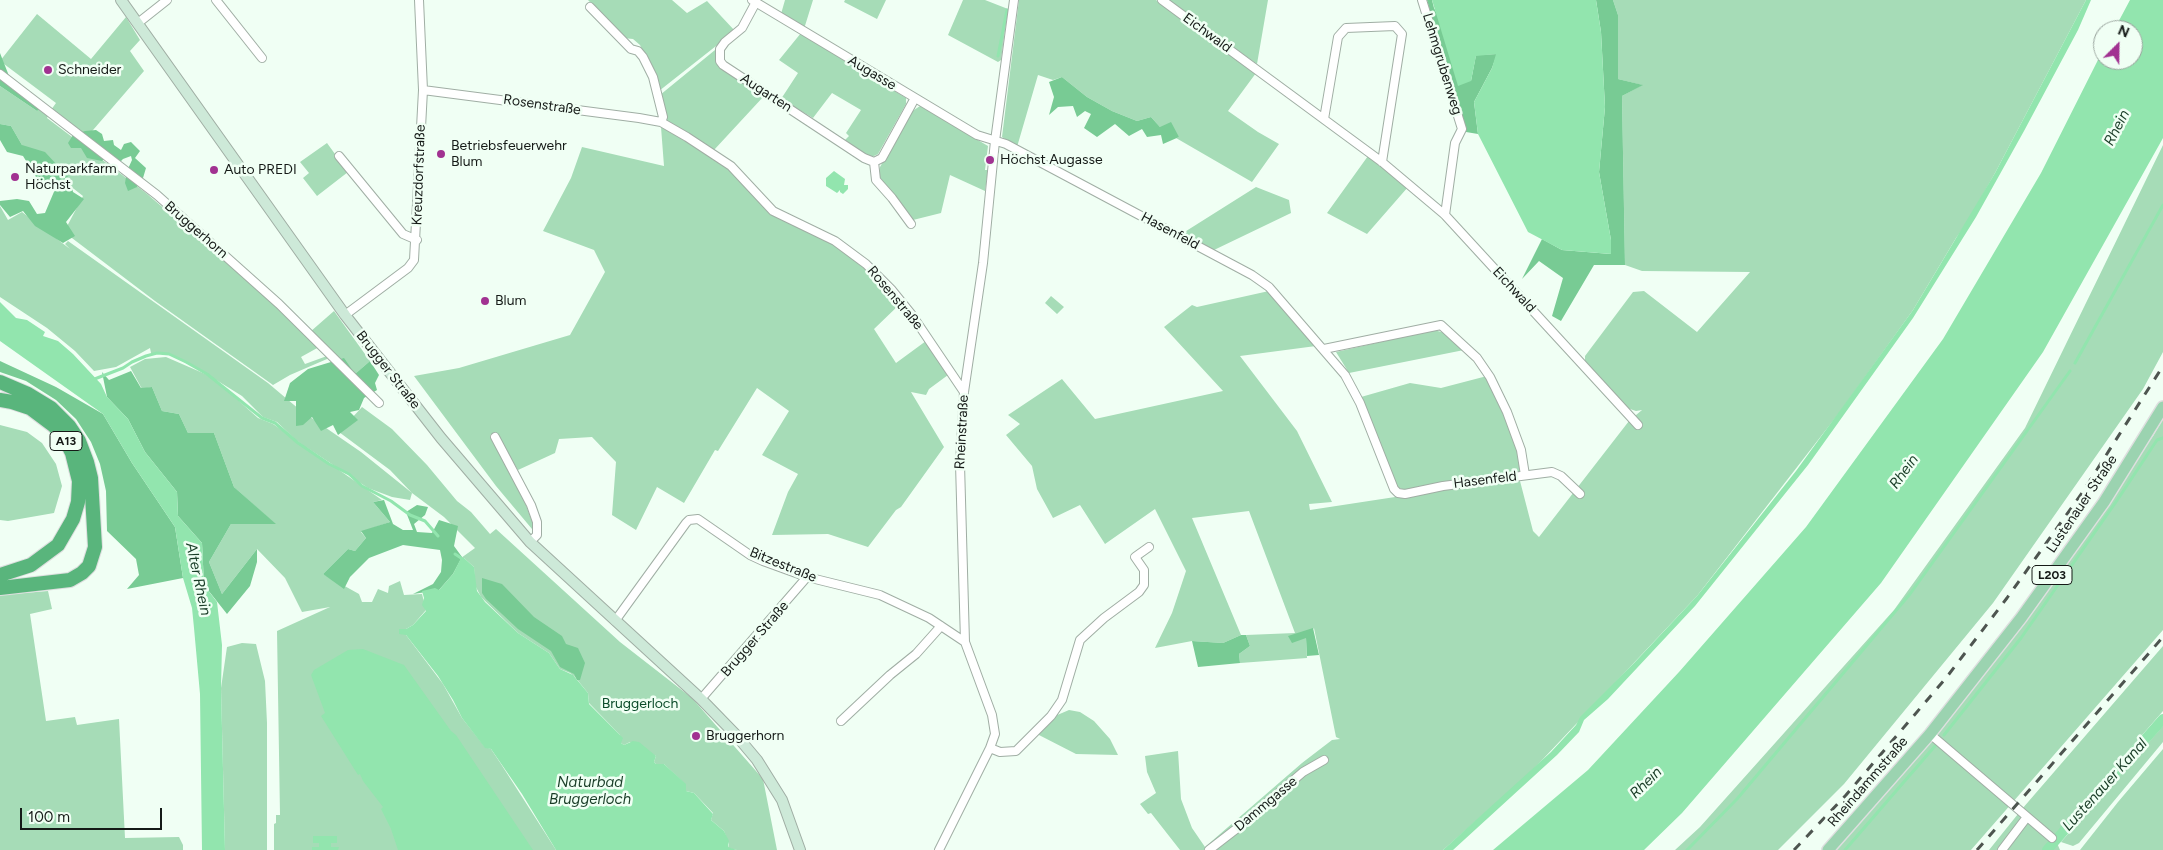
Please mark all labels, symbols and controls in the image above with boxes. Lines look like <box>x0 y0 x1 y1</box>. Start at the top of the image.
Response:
street label: Eichwald <box>1179 10 1235 56</box>
street label: Lehmgrubenweg <box>1419 11 1465 117</box>
north arrow <box>2093 20 2143 70</box>
text: N <box>2115 22 2132 42</box>
street label: Augasse <box>845 52 899 94</box>
place label: Schneider <box>58 62 121 78</box>
marker: Schneider <box>42 64 54 76</box>
street label: Augarten <box>737 70 795 116</box>
street label: Rosenstraße <box>502 91 582 119</box>
water label: Rhein <box>2100 107 2134 149</box>
street label: Kreuzdorfstraße <box>409 124 429 226</box>
place label: Betriebsfeuerwehr Blum <box>451 138 567 170</box>
marker: Betriebsfeuerwehr Blum <box>435 148 447 160</box>
place label: Höchst Augasse <box>1000 152 1103 168</box>
marker: Höchst Augasse <box>984 154 996 166</box>
place label: Naturparkfarm Höchst <box>25 161 117 193</box>
place label: Auto PREDI <box>224 162 297 178</box>
marker: Auto PREDI <box>208 164 220 176</box>
marker: Naturparkfarm Höchst <box>9 171 21 183</box>
street label: Bruggerhorn <box>161 198 231 262</box>
street label: Hasenfeld <box>1138 209 1202 253</box>
street label: Rosenstraße <box>863 263 927 333</box>
street label: Eichwald <box>1489 264 1539 316</box>
place label: Blum <box>495 293 526 309</box>
marker: Blum <box>479 295 491 307</box>
street label: Brugger Straße <box>352 328 424 412</box>
street label: Rheinstraße <box>952 394 972 470</box>
road number: A13 <box>50 432 82 451</box>
water label: Rhein <box>1886 451 1922 493</box>
street label: Lustenauer Straße <box>2043 452 2121 556</box>
street label: Hasenfeld <box>1452 468 1518 492</box>
water label: Alter Rhein <box>181 541 215 617</box>
street label: Bitzestraße <box>747 544 819 586</box>
road number: L203 <box>2032 566 2072 584</box>
street label: Brugger Straße <box>718 598 792 680</box>
park label: Bruggerloch <box>602 696 678 712</box>
place label: Bruggerhorn <box>706 728 784 744</box>
marker: Bruggerhorn <box>690 730 702 742</box>
street label: Rheindammstraße <box>1824 734 1912 830</box>
water label: Lustenauer Kanal <box>2059 735 2151 835</box>
water label: Rhein <box>1626 763 1666 803</box>
street label: Dammgasse <box>1231 773 1301 835</box>
water label: Naturbad Bruggerloch <box>549 774 631 809</box>
scale bar <box>22 798 165 830</box>
text: 100 m <box>28 808 70 826</box>

